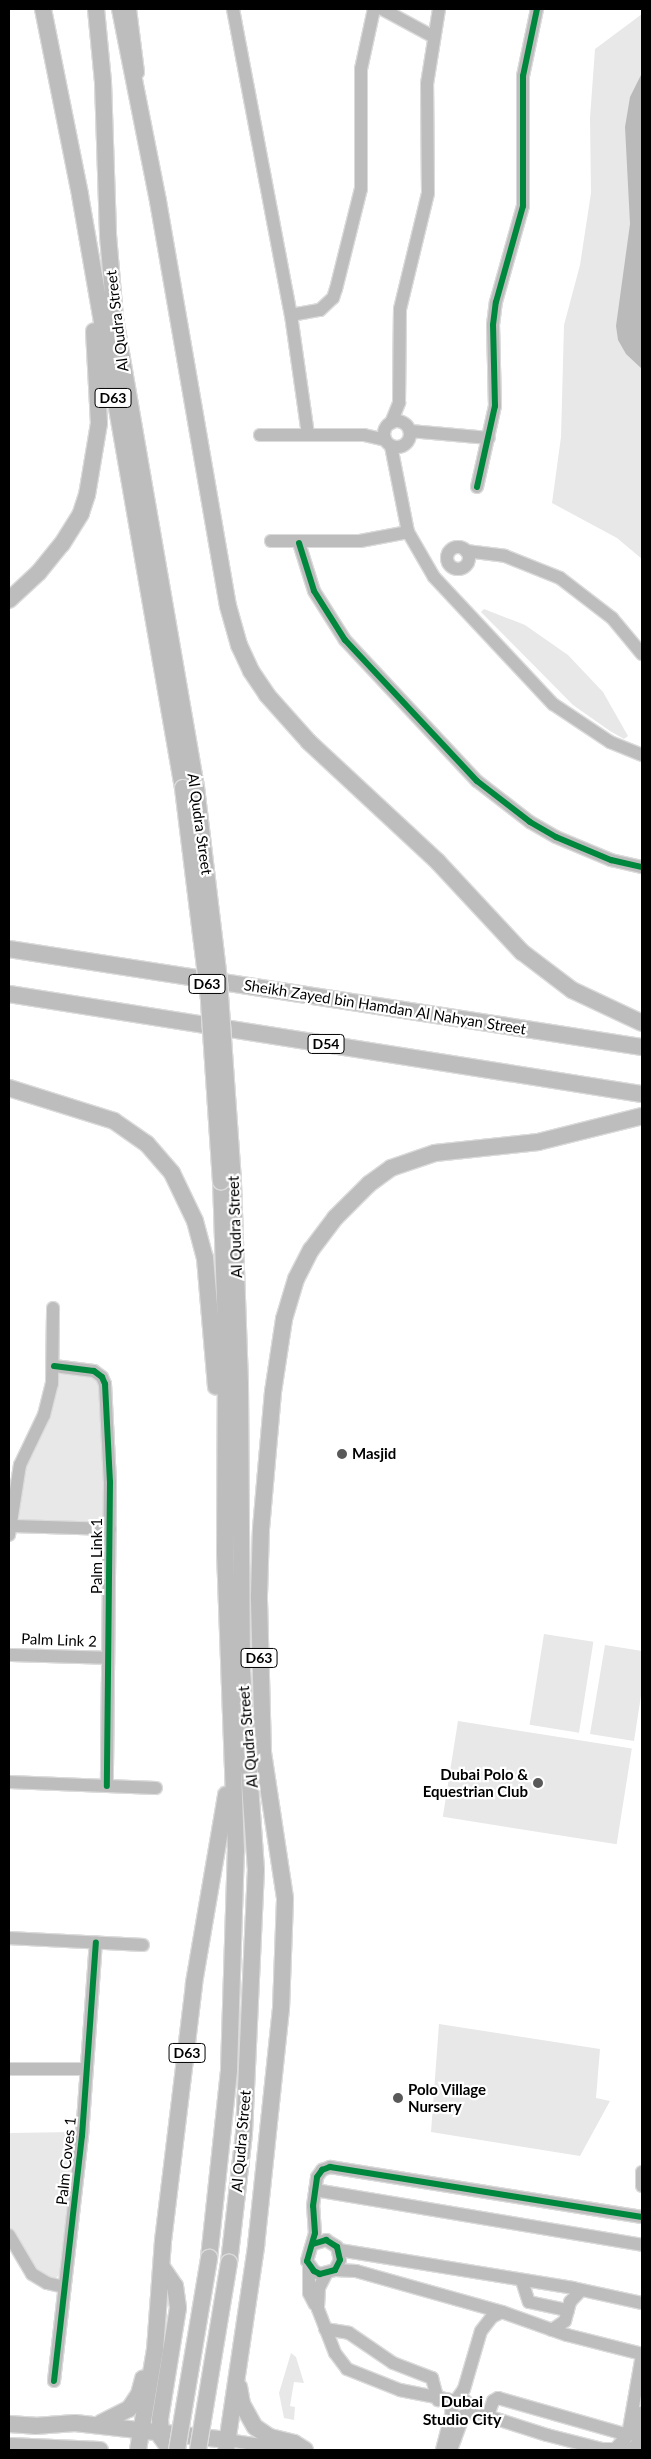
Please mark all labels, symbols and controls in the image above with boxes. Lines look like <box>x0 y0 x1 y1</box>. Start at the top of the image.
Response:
street label: Al Qudra Street <box>102 269 132 373</box>
road number: D63 <box>94 386 132 409</box>
street label: Al Qudra Street <box>184 772 216 876</box>
road number: D63 <box>188 972 226 996</box>
street label: Sheikh Zayed bin Hamdan Al Nahyan Street <box>242 976 528 1038</box>
road number: D54 <box>307 1032 345 1056</box>
street label: Al Qudra Street <box>224 1176 246 1278</box>
place label: Masjid <box>352 1445 396 1463</box>
marker: Masjid <box>336 1448 348 1460</box>
street label: Palm Link 1 <box>88 1518 106 1594</box>
street label: Palm Link 2 <box>21 1630 97 1650</box>
road number: D63 <box>240 1646 278 1670</box>
street label: Al Qudra Street <box>235 1685 261 1789</box>
place label: Dubai Polo & Equestrian Club <box>423 1765 528 1800</box>
marker: Dubai Polo & Equestrian Club <box>532 1777 544 1789</box>
road number: D63 <box>168 2042 206 2064</box>
place label: Polo Village Nursery <box>408 2080 487 2115</box>
street label: Al Qudra Street <box>228 2089 254 2193</box>
marker: Polo Village Nursery <box>392 2092 404 2104</box>
street label: Palm Coves 1 <box>52 2116 80 2206</box>
district label: Dubai Studio City <box>423 2391 501 2429</box>

